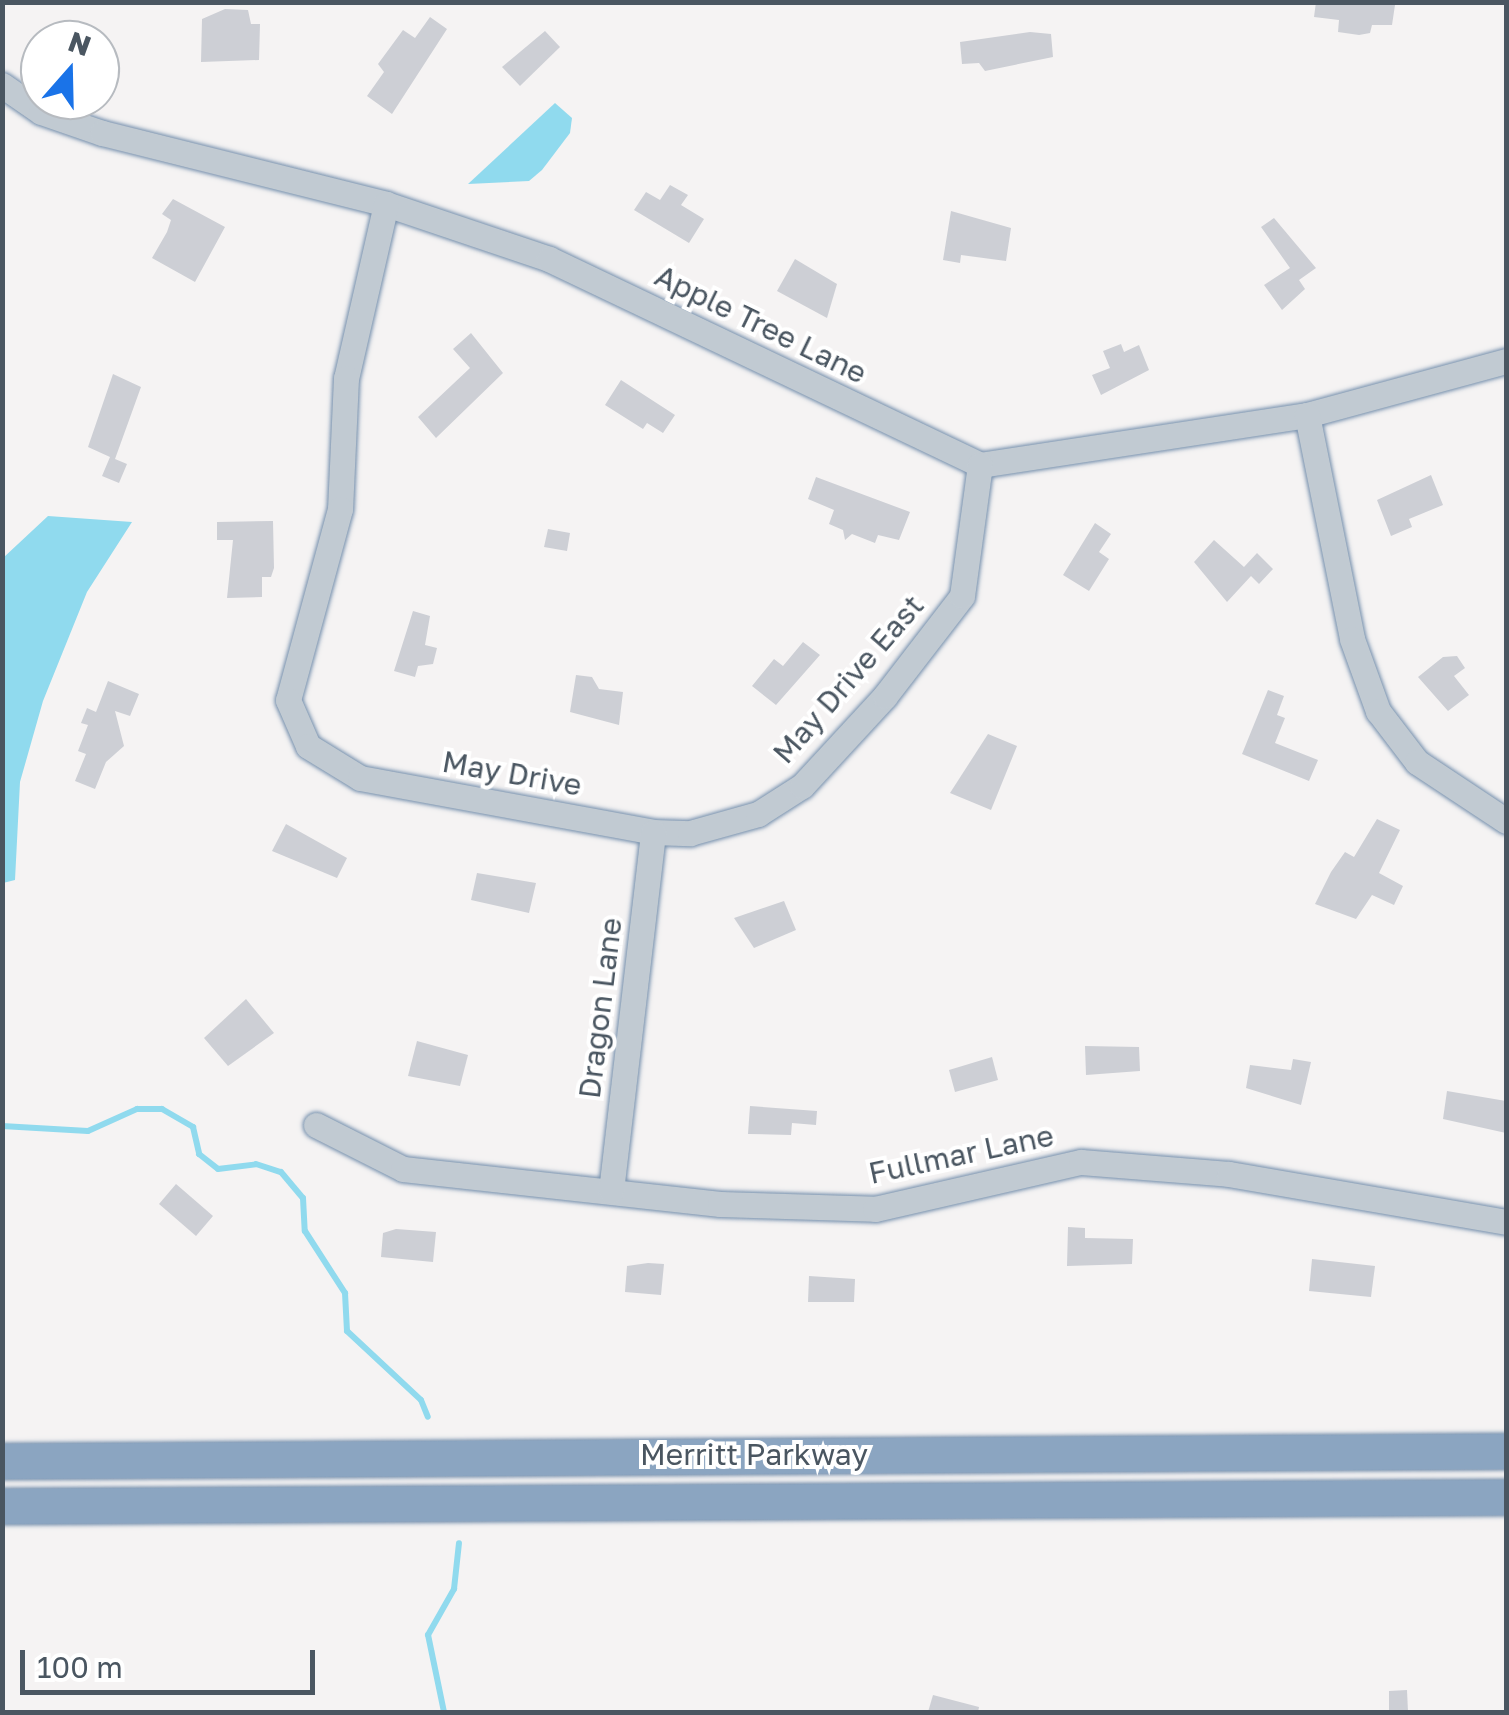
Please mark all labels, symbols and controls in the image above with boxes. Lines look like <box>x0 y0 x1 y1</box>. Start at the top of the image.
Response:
north arrow <box>20 20 120 120</box>
text: N <box>64 24 95 62</box>
street label: Apple Tree Lane <box>649 257 873 391</box>
street label: May Drive East <box>765 588 931 770</box>
street label: May Drive <box>440 743 584 803</box>
street label: Dragon Lane <box>571 916 629 1100</box>
street label: Fullmar Lane <box>865 1117 1057 1191</box>
street label: Merritt Parkway <box>640 1436 868 1472</box>
scale bar <box>25 1630 320 1692</box>
text: 100 m <box>37 1649 123 1685</box>

